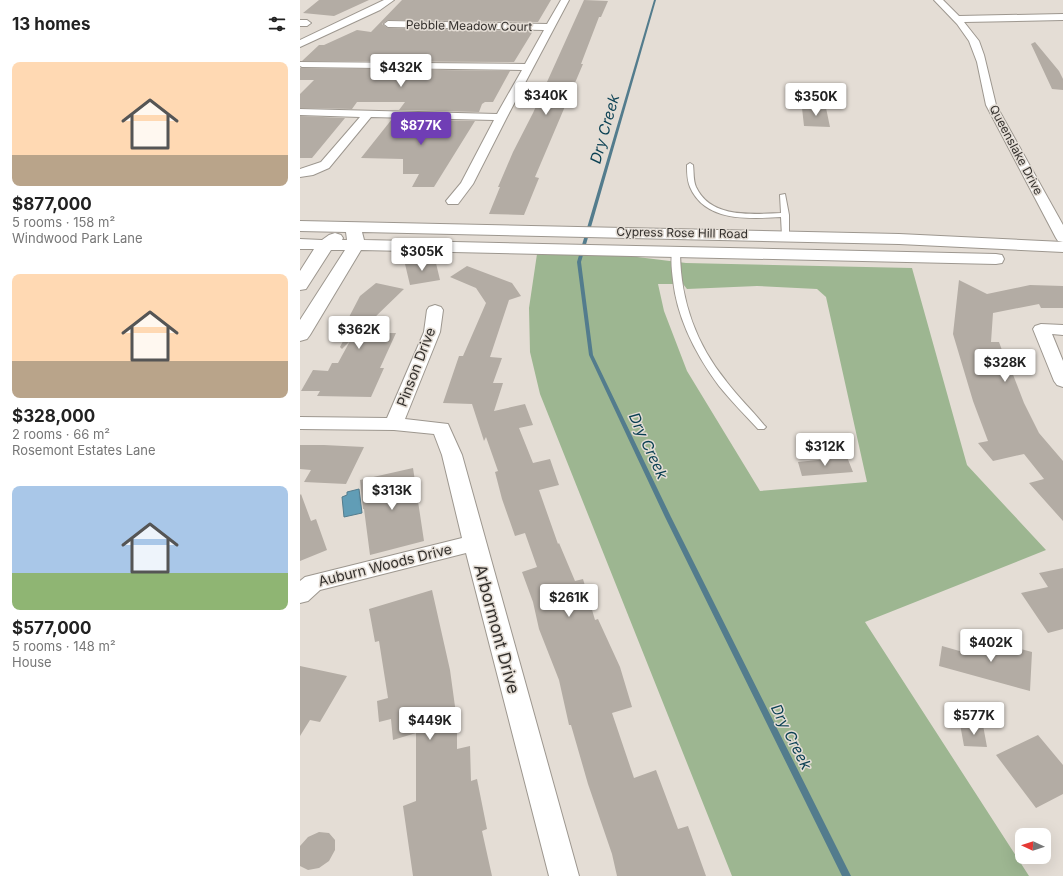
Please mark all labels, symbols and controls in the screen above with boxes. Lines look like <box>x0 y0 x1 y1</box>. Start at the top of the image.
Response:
icon: filters <box>266 13 288 35</box>
text: 13 homes <box>12 14 91 34</box>
street label: Pebble Meadow Court <box>406 17 532 34</box>
pin: $432K <box>373 54 429 88</box>
text: $432K <box>379 59 423 75</box>
pin: $340K <box>518 82 574 116</box>
pin: $350K <box>788 83 844 117</box>
text: $340K <box>524 87 568 103</box>
icon: home <box>114 88 186 160</box>
text: $350K <box>794 88 838 104</box>
water label: Dry Creek <box>586 91 624 166</box>
street label: Queenslake Drive <box>986 102 1046 197</box>
pin: $877K <box>393 112 449 146</box>
text: $877K <box>400 117 442 133</box>
text: $877,000 <box>12 194 92 214</box>
text: 5 rooms · 158 m² <box>12 214 115 230</box>
street label: Cypress Rose Hill Road <box>616 224 748 241</box>
text: Windwood Park Lane <box>12 230 143 246</box>
pin: $305K <box>394 238 450 272</box>
text: $305K <box>400 243 444 259</box>
icon: home <box>114 300 186 372</box>
pin: $362K <box>331 316 387 350</box>
text: $362K <box>338 321 380 337</box>
street label: Pinson Drive <box>393 325 438 409</box>
pin: $328K <box>977 349 1033 383</box>
text: $328K <box>984 354 1026 370</box>
text: $328,000 <box>12 406 95 426</box>
water label: Dry Creek <box>625 409 672 483</box>
text: 2 rooms · 66 m² <box>12 426 110 442</box>
pin: $312K <box>797 433 853 467</box>
text: $312K <box>805 438 845 454</box>
text: Rosemont Estates Lane <box>12 442 156 458</box>
pin: $313K <box>364 477 420 511</box>
text: $313K <box>372 482 412 498</box>
icon: home <box>114 512 186 584</box>
street label: Auburn Woods Drive <box>316 540 453 589</box>
street label: Arbormont Drive <box>470 562 524 696</box>
pin: $261K <box>541 584 597 618</box>
text: $261K <box>549 589 589 605</box>
text: $577,000 <box>12 618 92 638</box>
pin: $402K <box>963 629 1019 663</box>
text: $402K <box>969 634 1013 650</box>
text: 5 rooms · 148 m² <box>12 638 116 654</box>
text: House <box>12 654 52 670</box>
water label: Dry Creek <box>767 701 816 773</box>
pin: $577K <box>946 702 1002 736</box>
pin: $449K <box>402 707 458 741</box>
text: $577K <box>953 707 995 723</box>
text: $449K <box>408 712 452 728</box>
north arrow <box>1015 828 1051 864</box>
map controls <box>1015 828 1051 864</box>

